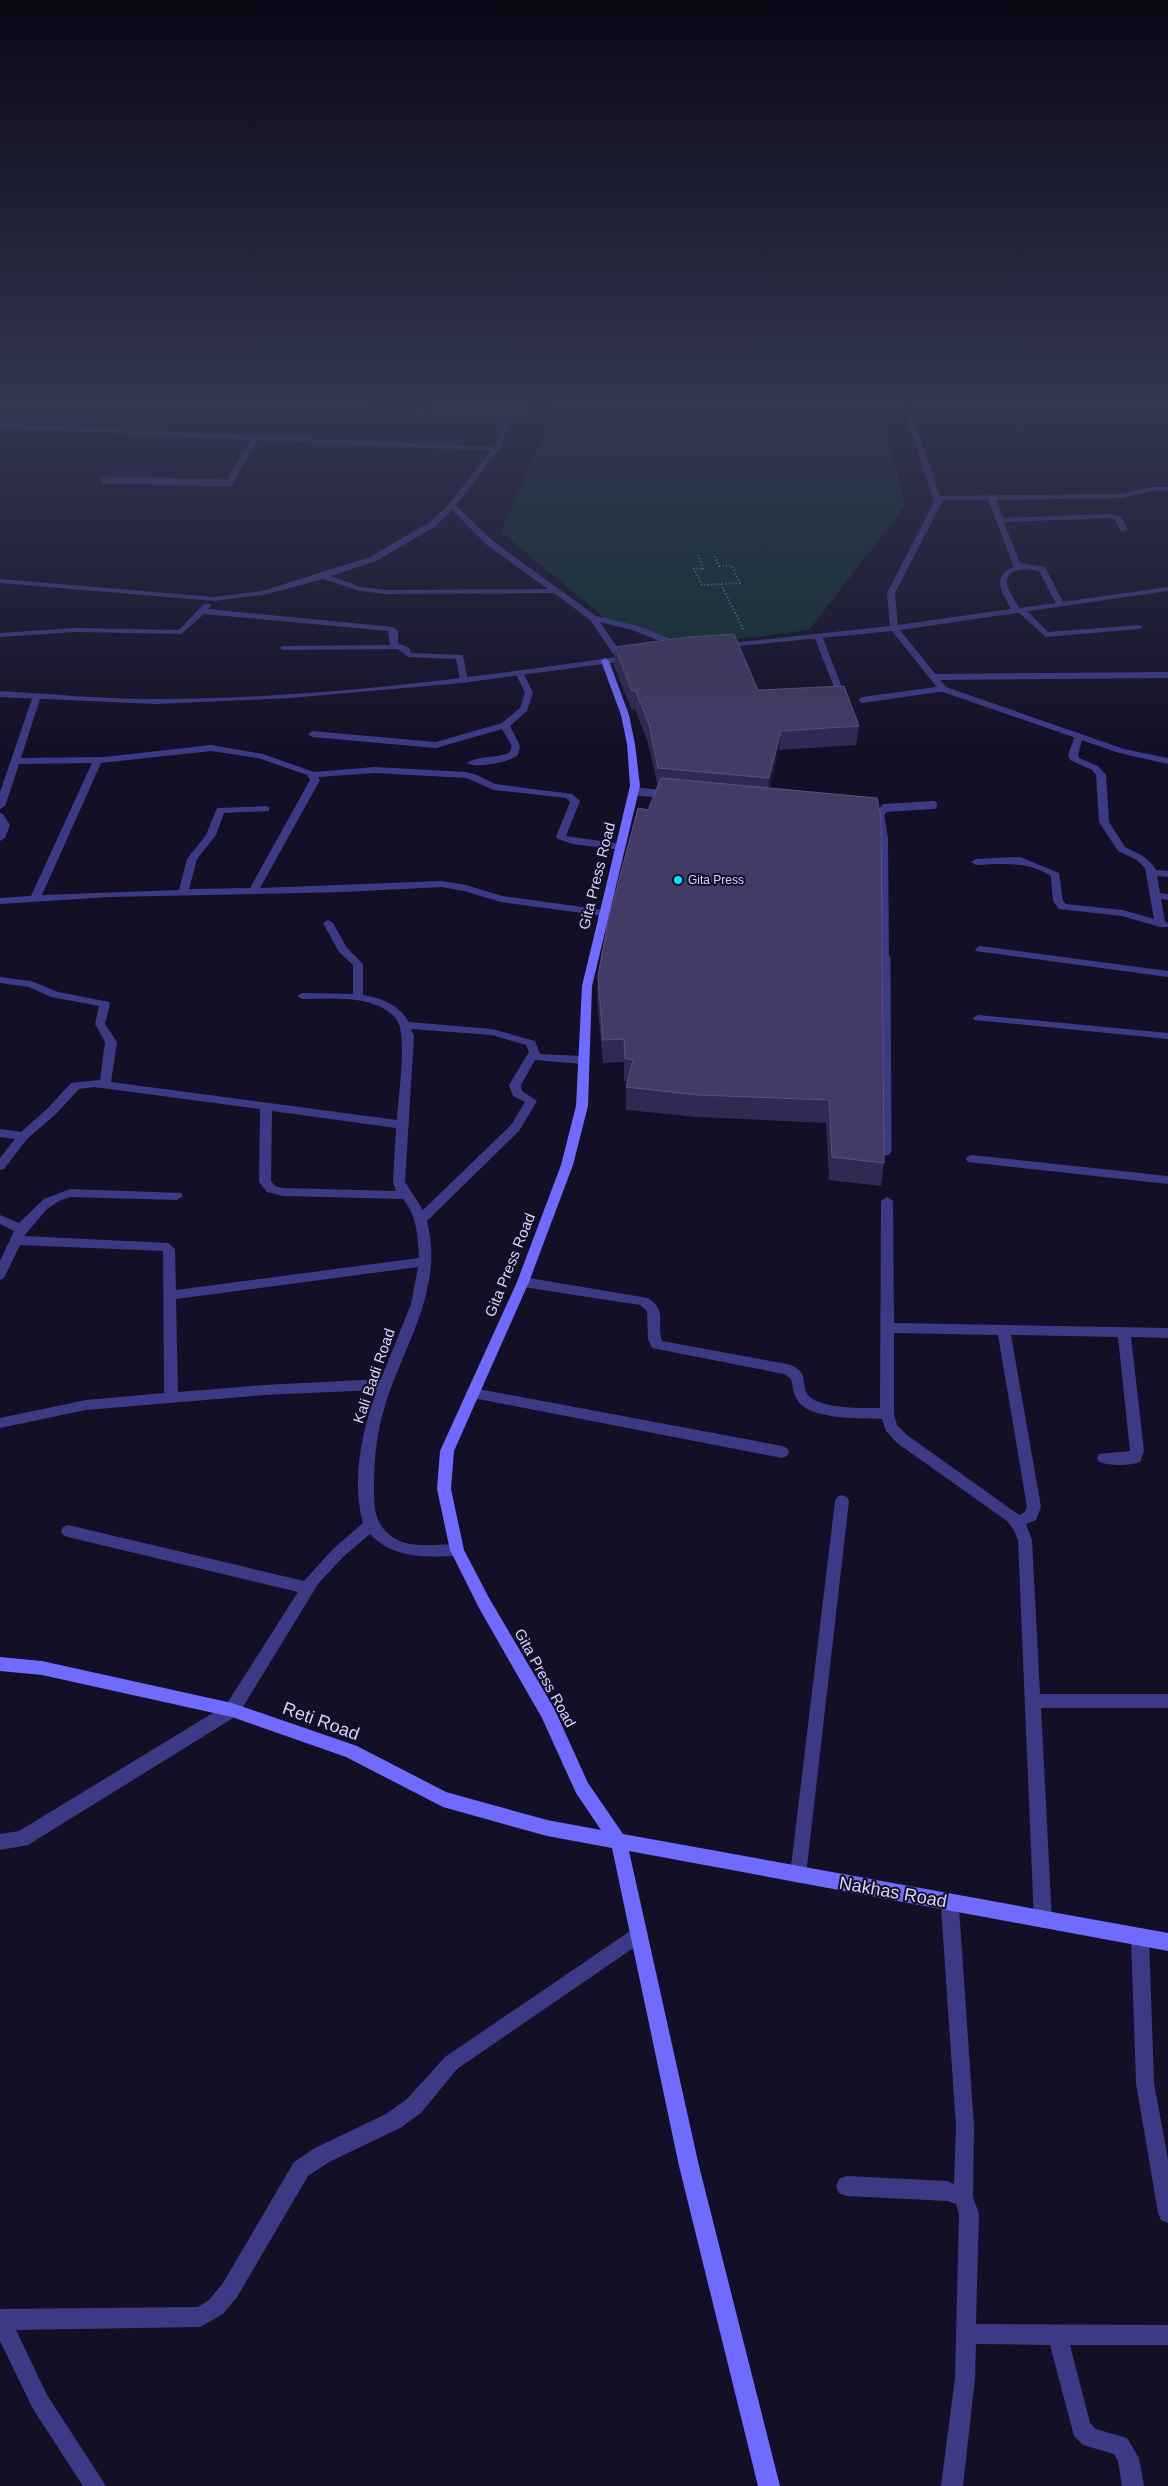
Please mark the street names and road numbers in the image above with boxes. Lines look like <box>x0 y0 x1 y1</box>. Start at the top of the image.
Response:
street label: Gita Press Road <box>575 820 618 931</box>
street label: Gita Press Road <box>481 1211 538 1319</box>
street label: Kali Badi Road <box>349 1326 398 1426</box>
street label: Gita Press Road <box>511 1626 580 1730</box>
street label: Reti Road <box>280 1698 362 1744</box>
street label: Nakhas Road <box>838 1873 948 1911</box>

